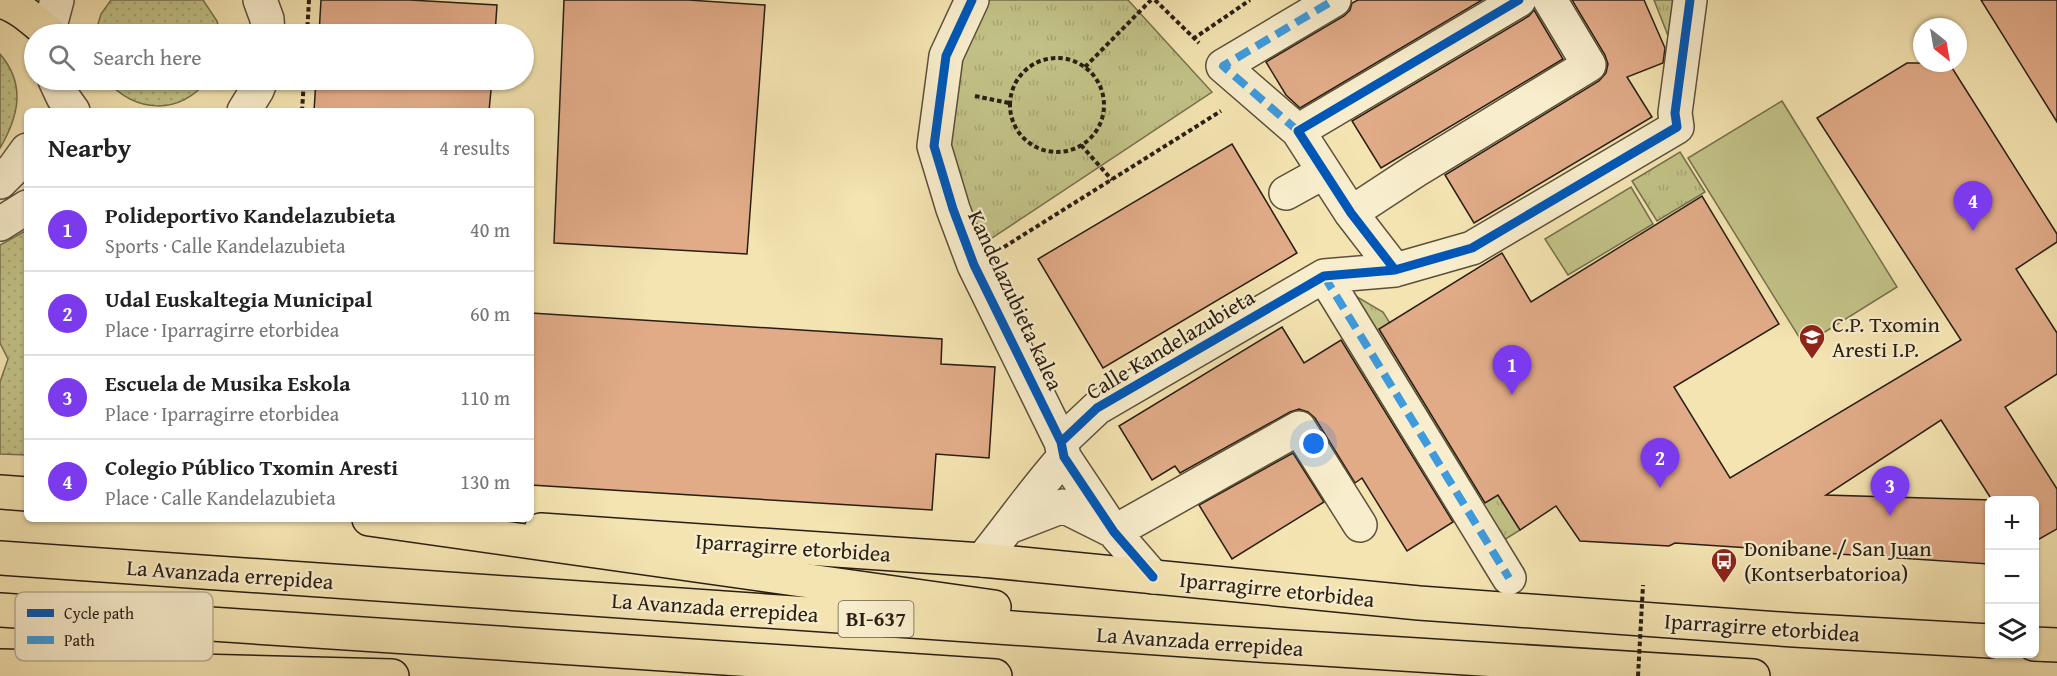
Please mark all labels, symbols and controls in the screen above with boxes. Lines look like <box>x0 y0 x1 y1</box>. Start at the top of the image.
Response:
north arrow <box>1913 18 1967 72</box>
search box <box>24 24 534 90</box>
icon: search <box>45 41 78 74</box>
text: Search here <box>93 41 202 73</box>
text: Nearby <box>48 128 131 167</box>
text: 4 results <box>439 133 510 162</box>
pin: 4 <box>1954 182 1992 231</box>
text: Polideportivo Kandelazubieta <box>105 199 396 231</box>
street label: Kandelazubieta kalea <box>960 205 1072 396</box>
text: 1 <box>62 215 73 244</box>
text: 40 m <box>470 215 510 244</box>
text: Sports · Calle Kandelazubieta <box>105 231 346 260</box>
street label: Calle Kandelazubieta <box>1080 281 1261 407</box>
text: Udal Euskaltegia Municipal <box>105 283 372 315</box>
text: 2 <box>62 299 73 328</box>
text: 60 m <box>470 299 510 328</box>
place label: C.P. Txomin Aresti I.P. <box>1832 308 1941 365</box>
text: Place · Iparragirre etorbidea <box>105 315 339 344</box>
school or university icon: C.P. Txomin Aresti I.P. <box>1797 322 1827 360</box>
pin: 1 <box>1492 346 1532 395</box>
text: Escuela de Musika Eskola <box>105 367 351 399</box>
text: 3 <box>62 383 73 412</box>
text: 110 m <box>460 383 510 412</box>
text: Place · Iparragirre etorbidea <box>105 399 339 428</box>
your location <box>1299 429 1328 458</box>
pin: 2 <box>1640 438 1680 488</box>
text: Colegio Público Txomin Aresti <box>105 451 398 483</box>
pin: 3 <box>1870 466 1910 516</box>
text: 4 <box>62 467 73 496</box>
text: 130 m <box>460 467 510 496</box>
text: Place · Calle Kandelazubieta <box>105 483 336 512</box>
map controls <box>1985 496 2039 658</box>
button: + <box>1985 496 2039 550</box>
street label: Iparragirre etorbidea <box>694 524 892 570</box>
place label: Donibane / San Juan (Kontserbatorioa) <box>1744 532 1932 589</box>
bus stop icon: Donibane / San Juan (Kontserbatorioa) <box>1709 546 1739 584</box>
button: − <box>1985 550 2039 604</box>
street label: La Avanzada errepidea <box>125 551 335 597</box>
street label: Iparragirre etorbidea <box>1178 563 1377 615</box>
street label: La Avanzada errepidea <box>610 584 820 630</box>
legend <box>15 592 213 661</box>
text: Cycle path <box>64 601 134 625</box>
road number: BI-637 <box>838 601 914 637</box>
street label: Iparragirre etorbidea <box>1663 604 1861 650</box>
button: layers <box>1985 604 2039 658</box>
street label: La Avanzada errepidea <box>1095 618 1305 664</box>
text: Path <box>64 628 95 652</box>

